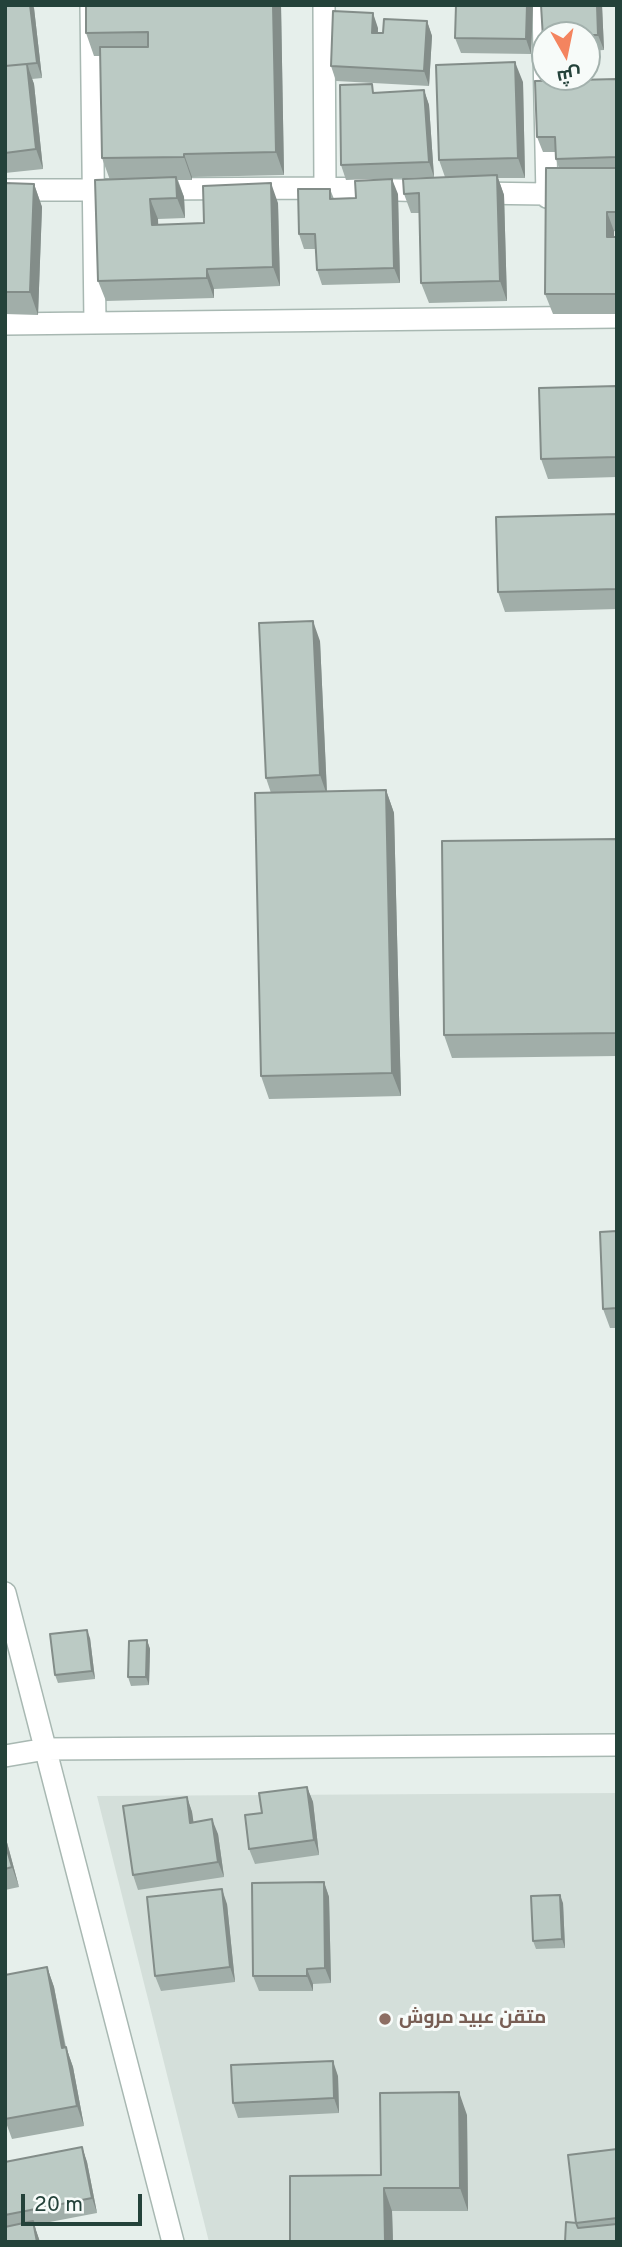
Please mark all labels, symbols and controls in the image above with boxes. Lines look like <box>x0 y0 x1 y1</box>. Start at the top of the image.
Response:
north arrow <box>531 21 601 91</box>
text: ش <box>555 61 583 89</box>
place label: متقن عبيد مروش <box>399 2008 546 2030</box>
marker: متقن عبيد مروش <box>377 2011 393 2027</box>
scale bar <box>24 2180 145 2224</box>
text: 20 m <box>34 2192 83 2219</box>

